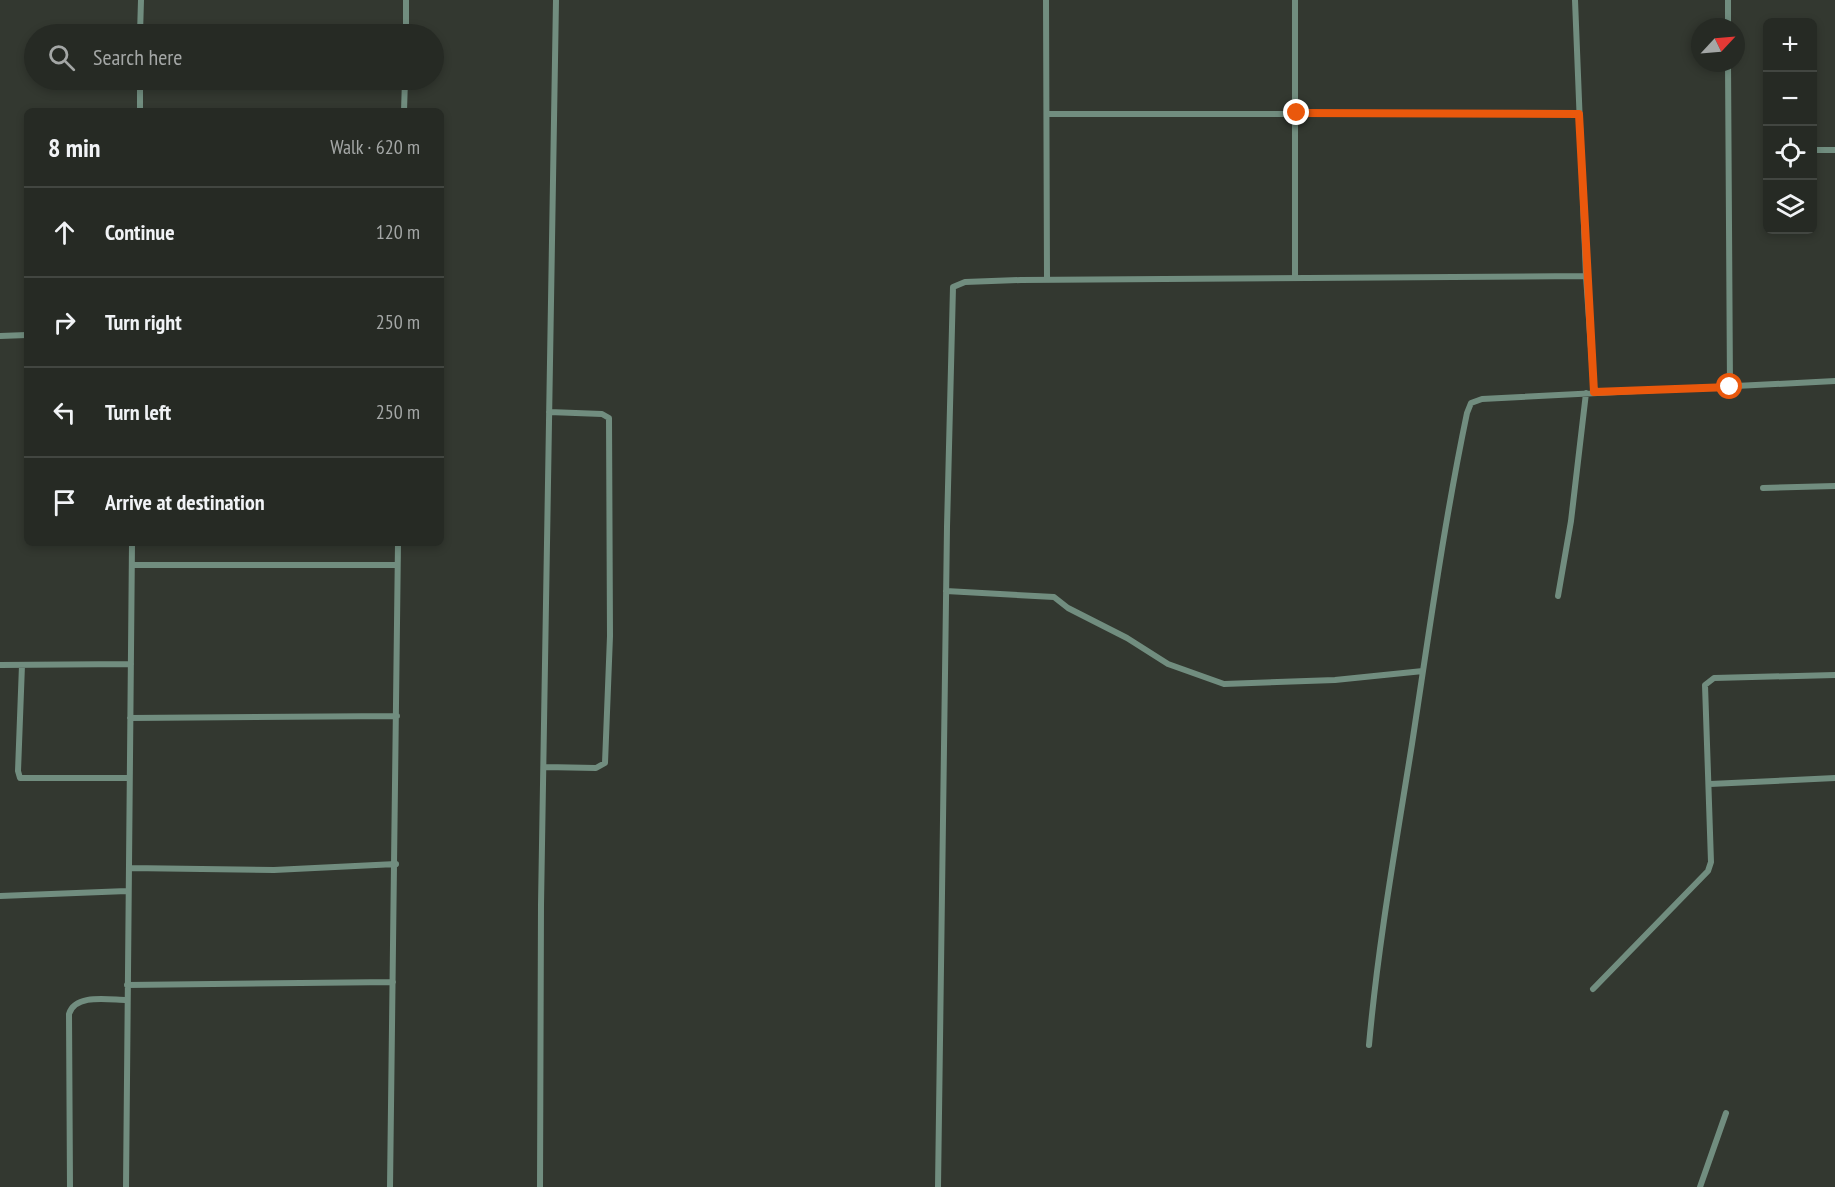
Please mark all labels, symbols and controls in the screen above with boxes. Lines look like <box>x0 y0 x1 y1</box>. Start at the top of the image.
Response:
north arrow <box>1691 18 1745 72</box>
map controls <box>1763 18 1817 234</box>
button: + <box>1763 18 1817 72</box>
search box <box>24 24 444 90</box>
icon: search <box>45 41 78 74</box>
text: Search here <box>93 43 182 71</box>
button: − <box>1763 72 1817 126</box>
route end <box>1283 99 1309 125</box>
button: locate <box>1763 126 1817 180</box>
text: 8 min <box>48 131 101 164</box>
text: Walk · 620 m <box>330 134 420 160</box>
button: layers <box>1763 180 1817 234</box>
icon: ahead <box>48 216 81 249</box>
text: Continue <box>105 218 175 246</box>
text: 120 m <box>376 219 420 245</box>
icon: right <box>48 306 81 339</box>
text: Turn right <box>105 308 182 336</box>
text: 250 m <box>376 309 420 335</box>
route start <box>1716 373 1742 399</box>
icon: left <box>48 396 81 429</box>
text: Turn left <box>105 398 171 426</box>
text: 250 m <box>376 399 420 425</box>
icon: arrive <box>48 486 81 519</box>
text: Arrive at destination <box>105 488 265 516</box>

